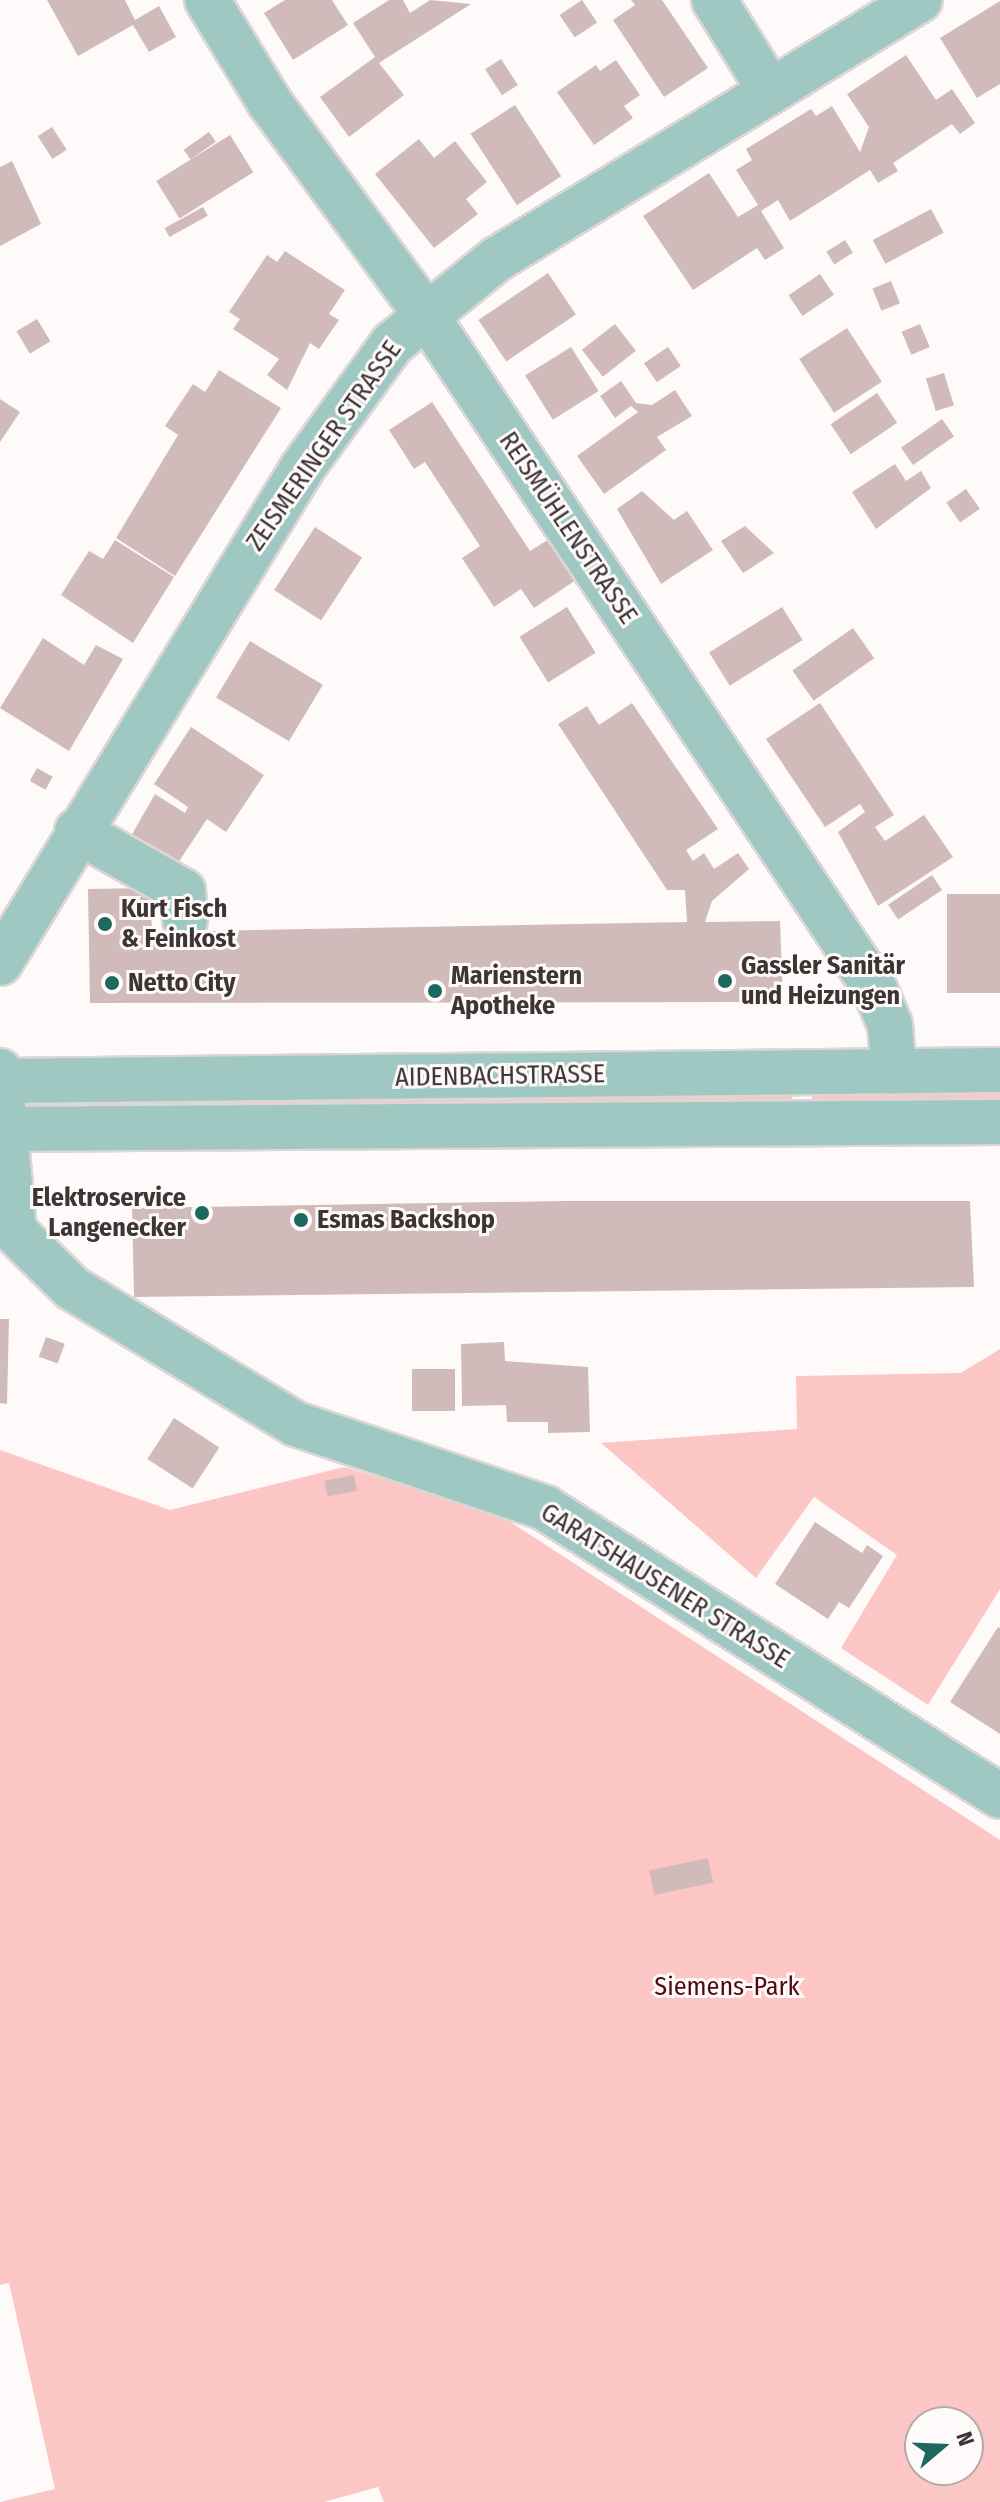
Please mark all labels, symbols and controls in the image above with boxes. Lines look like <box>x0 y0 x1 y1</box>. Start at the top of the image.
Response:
street label: ZEISMERINGER STRASSE <box>240 335 408 557</box>
street label: REISMÜHLENSTRASSE <box>492 426 644 630</box>
place label: Kurt Fisch & Feinkost <box>121 893 236 954</box>
marker: Kurt Fisch & Feinkost <box>96 915 114 933</box>
place label: Gassler Sanitär und Heizungen <box>741 950 905 1012</box>
place label: Marienstern Apotheke <box>451 960 582 1022</box>
place label: Netto City <box>128 967 236 999</box>
marker: Gassler Sanitär und Heizungen <box>716 972 734 990</box>
marker: Netto City <box>103 974 121 992</box>
marker: Marienstern Apotheke <box>426 982 444 1000</box>
street label: AIDENBACHSTRASSE <box>395 1059 605 1093</box>
place label: Elektroservice Langenecker <box>32 1182 186 1244</box>
marker: Elektroservice Langenecker <box>193 1204 211 1222</box>
place label: Esmas Backshop <box>317 1204 495 1236</box>
marker: Esmas Backshop <box>292 1211 310 1229</box>
street label: GARATSHAUSENER STRASSE <box>535 1497 795 1675</box>
park label: Siemens-Park <box>654 1971 800 2003</box>
north arrow <box>904 2406 984 2486</box>
text: N <box>950 2428 980 2449</box>

